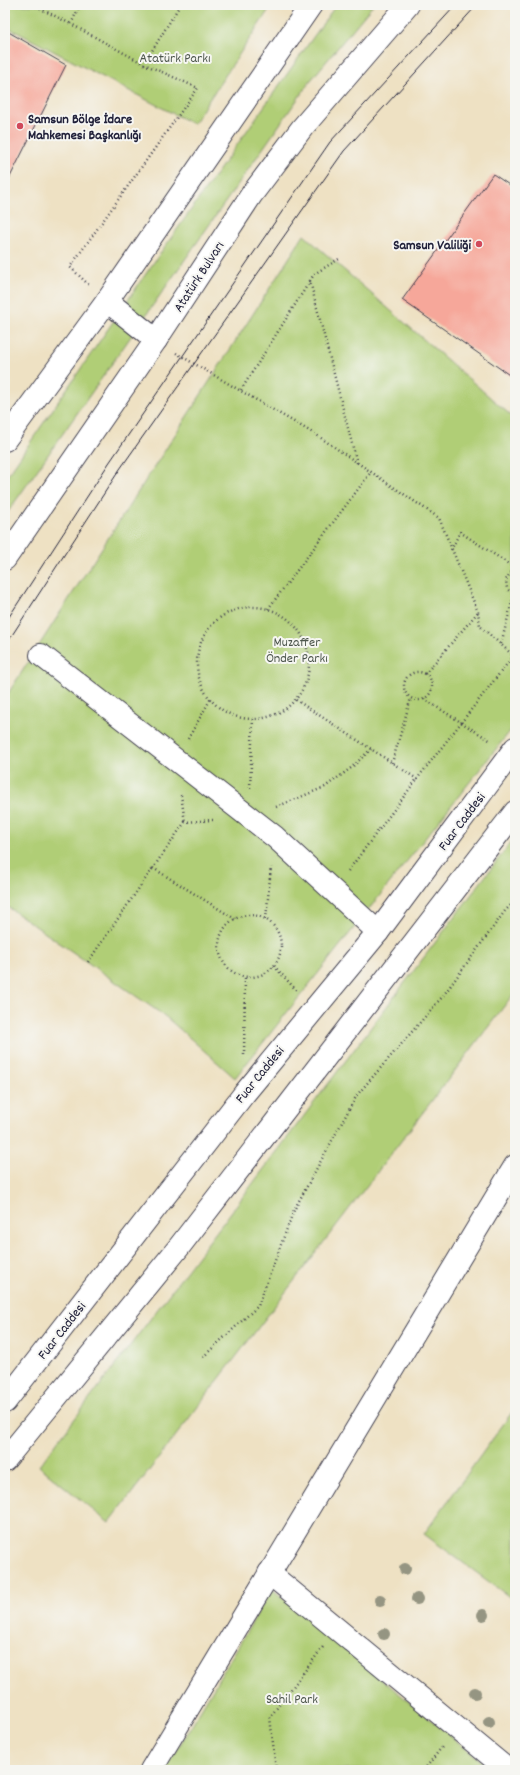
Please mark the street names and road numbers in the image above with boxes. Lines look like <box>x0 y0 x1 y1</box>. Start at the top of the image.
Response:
street label: Atatürk Bulvarı <box>169 238 230 316</box>
street label: Fuar Caddesi <box>434 788 491 856</box>
street label: Fuar Caddesi <box>231 1042 290 1108</box>
street label: Fuar Caddesi <box>34 1298 92 1364</box>

